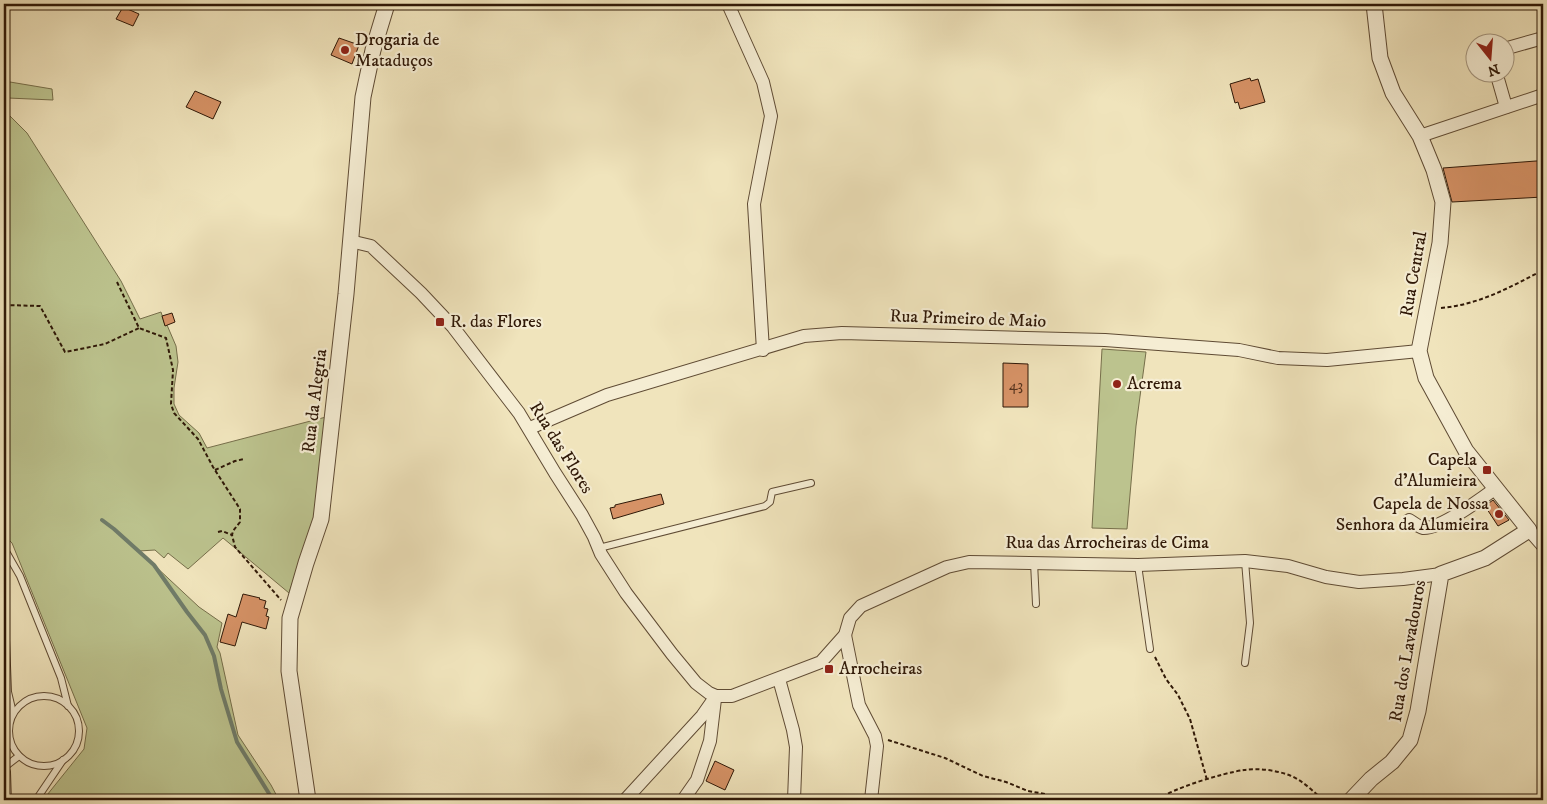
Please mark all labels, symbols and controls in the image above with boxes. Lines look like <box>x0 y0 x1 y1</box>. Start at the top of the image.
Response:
place label: Drogaria de Mataduços <box>355 29 440 72</box>
north arrow <box>1464 32 1514 82</box>
marker: Drogaria de Mataduços <box>339 44 351 56</box>
text: N <box>1485 59 1502 80</box>
street label: Rua Central <box>1396 229 1432 318</box>
street label: Rua Primeiro de Maio <box>889 305 1047 333</box>
place label: R. das Flores <box>450 311 542 333</box>
marker: R. das Flores <box>434 316 446 328</box>
street label: Rua da Alegria <box>298 347 332 454</box>
place label: Acrema <box>1127 373 1182 395</box>
house number: 43 <box>1009 376 1023 395</box>
marker: Acrema <box>1111 378 1123 390</box>
street label: Rua das Flores <box>524 398 598 498</box>
place label: Capela d'Alumieira <box>1394 449 1477 492</box>
marker: Capela d'Alumieira <box>1481 464 1493 476</box>
place label: Capela de Nossa Senhora da Alumieira <box>1336 493 1489 536</box>
marker: Capela de Nossa Senhora da Alumieira <box>1493 508 1505 520</box>
street label: Rua das Arrocheiras de Cima <box>1005 532 1209 554</box>
street label: Rua dos Lavadouros <box>1385 578 1431 724</box>
place label: Arrocheiras <box>839 658 922 680</box>
marker: Arrocheiras <box>823 663 835 675</box>

